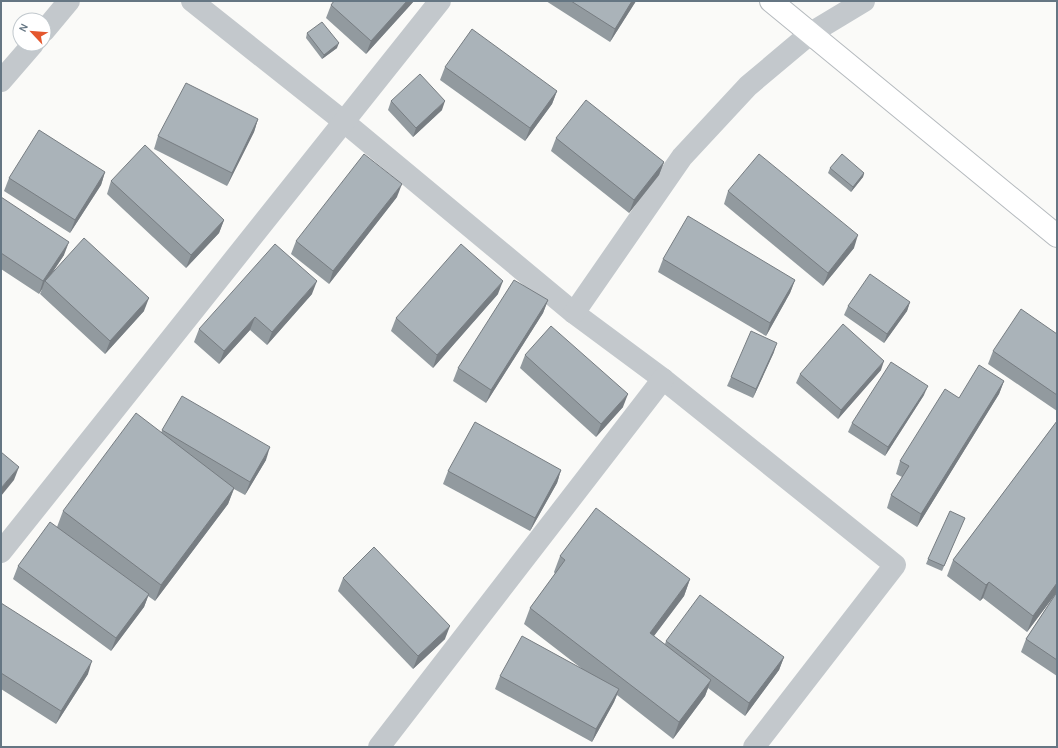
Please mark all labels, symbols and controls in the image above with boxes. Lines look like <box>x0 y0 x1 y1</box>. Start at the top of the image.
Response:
north arrow <box>12 12 52 52</box>
text: N <box>17 22 30 34</box>

